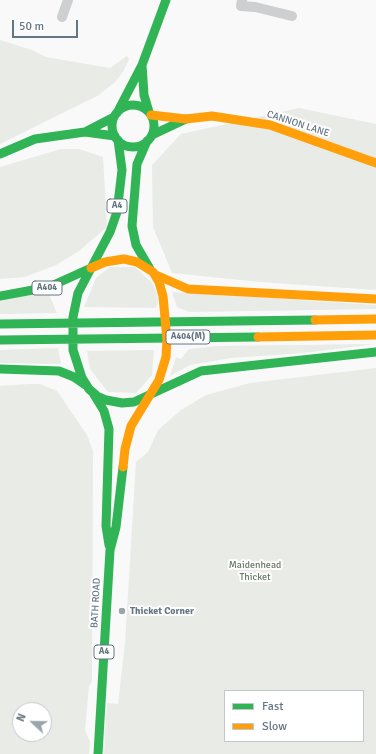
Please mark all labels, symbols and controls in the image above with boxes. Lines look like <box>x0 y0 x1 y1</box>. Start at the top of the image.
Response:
scale bar <box>14 12 80 38</box>
text: 50 m <box>19 19 44 34</box>
street label: CANNON LANE <box>265 108 331 140</box>
road number: A4 <box>107 199 127 213</box>
road number: A404 <box>32 281 62 295</box>
road number: A404(M) <box>166 330 210 344</box>
park label: Maidenhead Thicket <box>229 559 281 582</box>
street label: BATH ROAD <box>89 578 103 628</box>
place label: Thicket Corner <box>130 605 194 617</box>
marker: Thicket Corner <box>117 606 127 616</box>
road number: A4 <box>94 645 114 659</box>
legend <box>224 690 364 742</box>
text: Fast <box>262 699 283 714</box>
north arrow <box>12 702 52 742</box>
text: N <box>14 712 29 724</box>
text: Slow <box>262 719 287 734</box>

